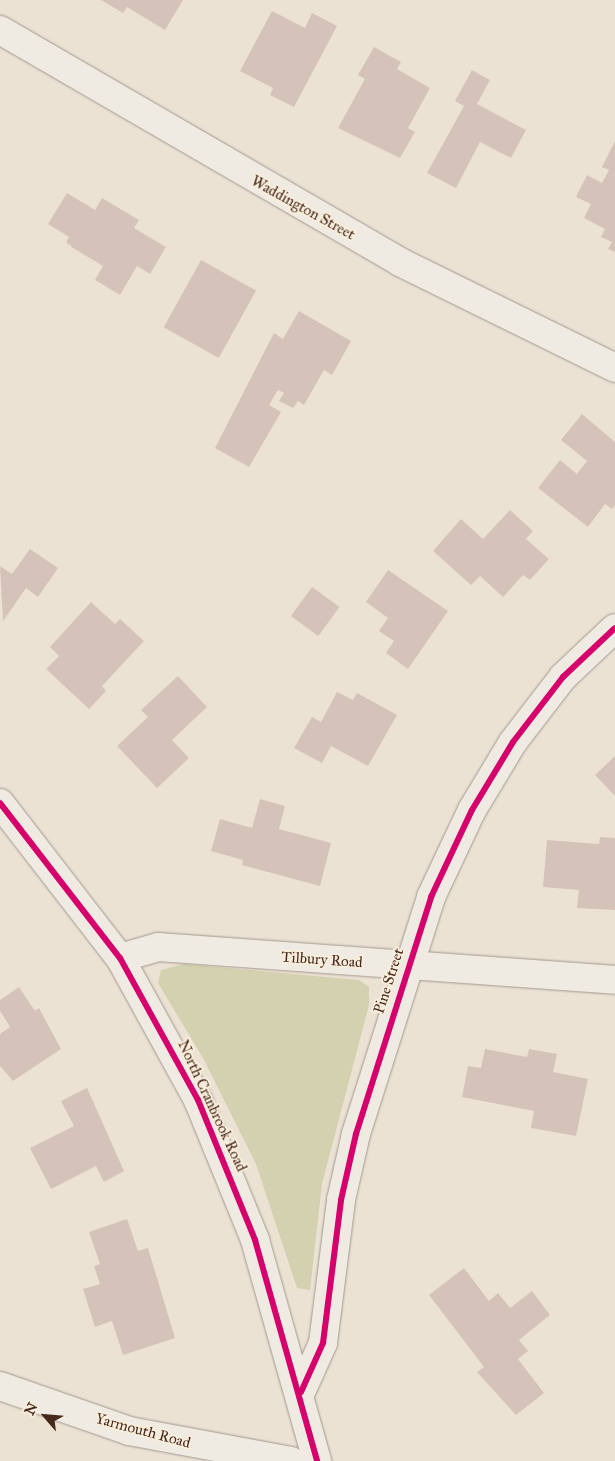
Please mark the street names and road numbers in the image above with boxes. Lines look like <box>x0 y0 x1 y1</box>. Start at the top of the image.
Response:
street label: Waddington Street <box>248 172 358 244</box>
street label: Pine Street <box>370 946 408 1016</box>
street label: Tilbury Road <box>281 948 363 972</box>
street label: North Cranbrook Road <box>174 1037 250 1175</box>
street label: Yarmouth Road <box>94 1410 192 1452</box>

